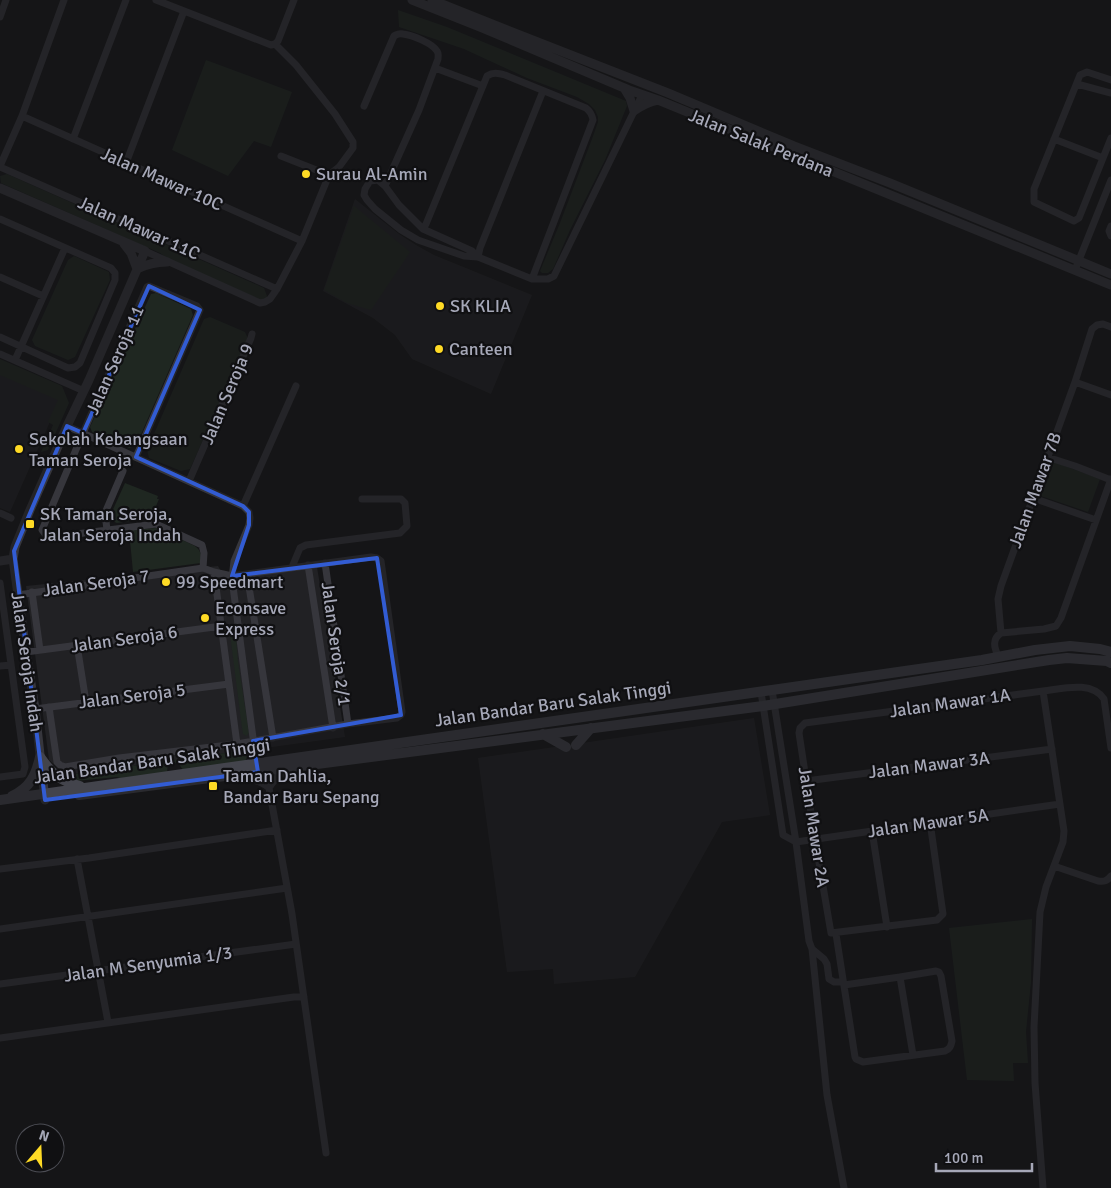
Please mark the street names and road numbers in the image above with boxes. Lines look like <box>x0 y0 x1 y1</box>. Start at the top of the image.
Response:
street label: Jalan Salak Perdana <box>685 104 837 182</box>
street label: Jalan Mawar 10C <box>98 142 227 216</box>
street label: Jalan Mawar 11C <box>75 191 204 265</box>
street label: Jalan Seroja 11 <box>81 302 149 418</box>
street label: Jalan Seroja 9 <box>196 340 258 448</box>
street label: Jalan Mawar 7B <box>1004 429 1066 551</box>
street label: Jalan Seroja 7 <box>41 565 151 601</box>
street label: Jalan Seroja 2/1 <box>316 581 356 707</box>
street label: Jalan Seroja Indah <box>6 591 48 733</box>
street label: Jalan Seroja 6 <box>69 621 179 657</box>
street label: Jalan Bandar Baru Salak Tinggi <box>433 677 673 731</box>
street label: Jalan Seroja 5 <box>77 679 187 713</box>
street label: Jalan Mawar 1A <box>888 684 1012 722</box>
street label: Jalan Bandar Baru Salak Tinggi <box>32 734 272 788</box>
street label: Jalan Mawar 3A <box>867 747 991 783</box>
street label: Jalan Mawar 2A <box>794 765 834 889</box>
street label: Jalan Mawar 5A <box>866 804 990 842</box>
street label: Jalan M Senyumia 1/3 <box>63 941 233 987</box>

